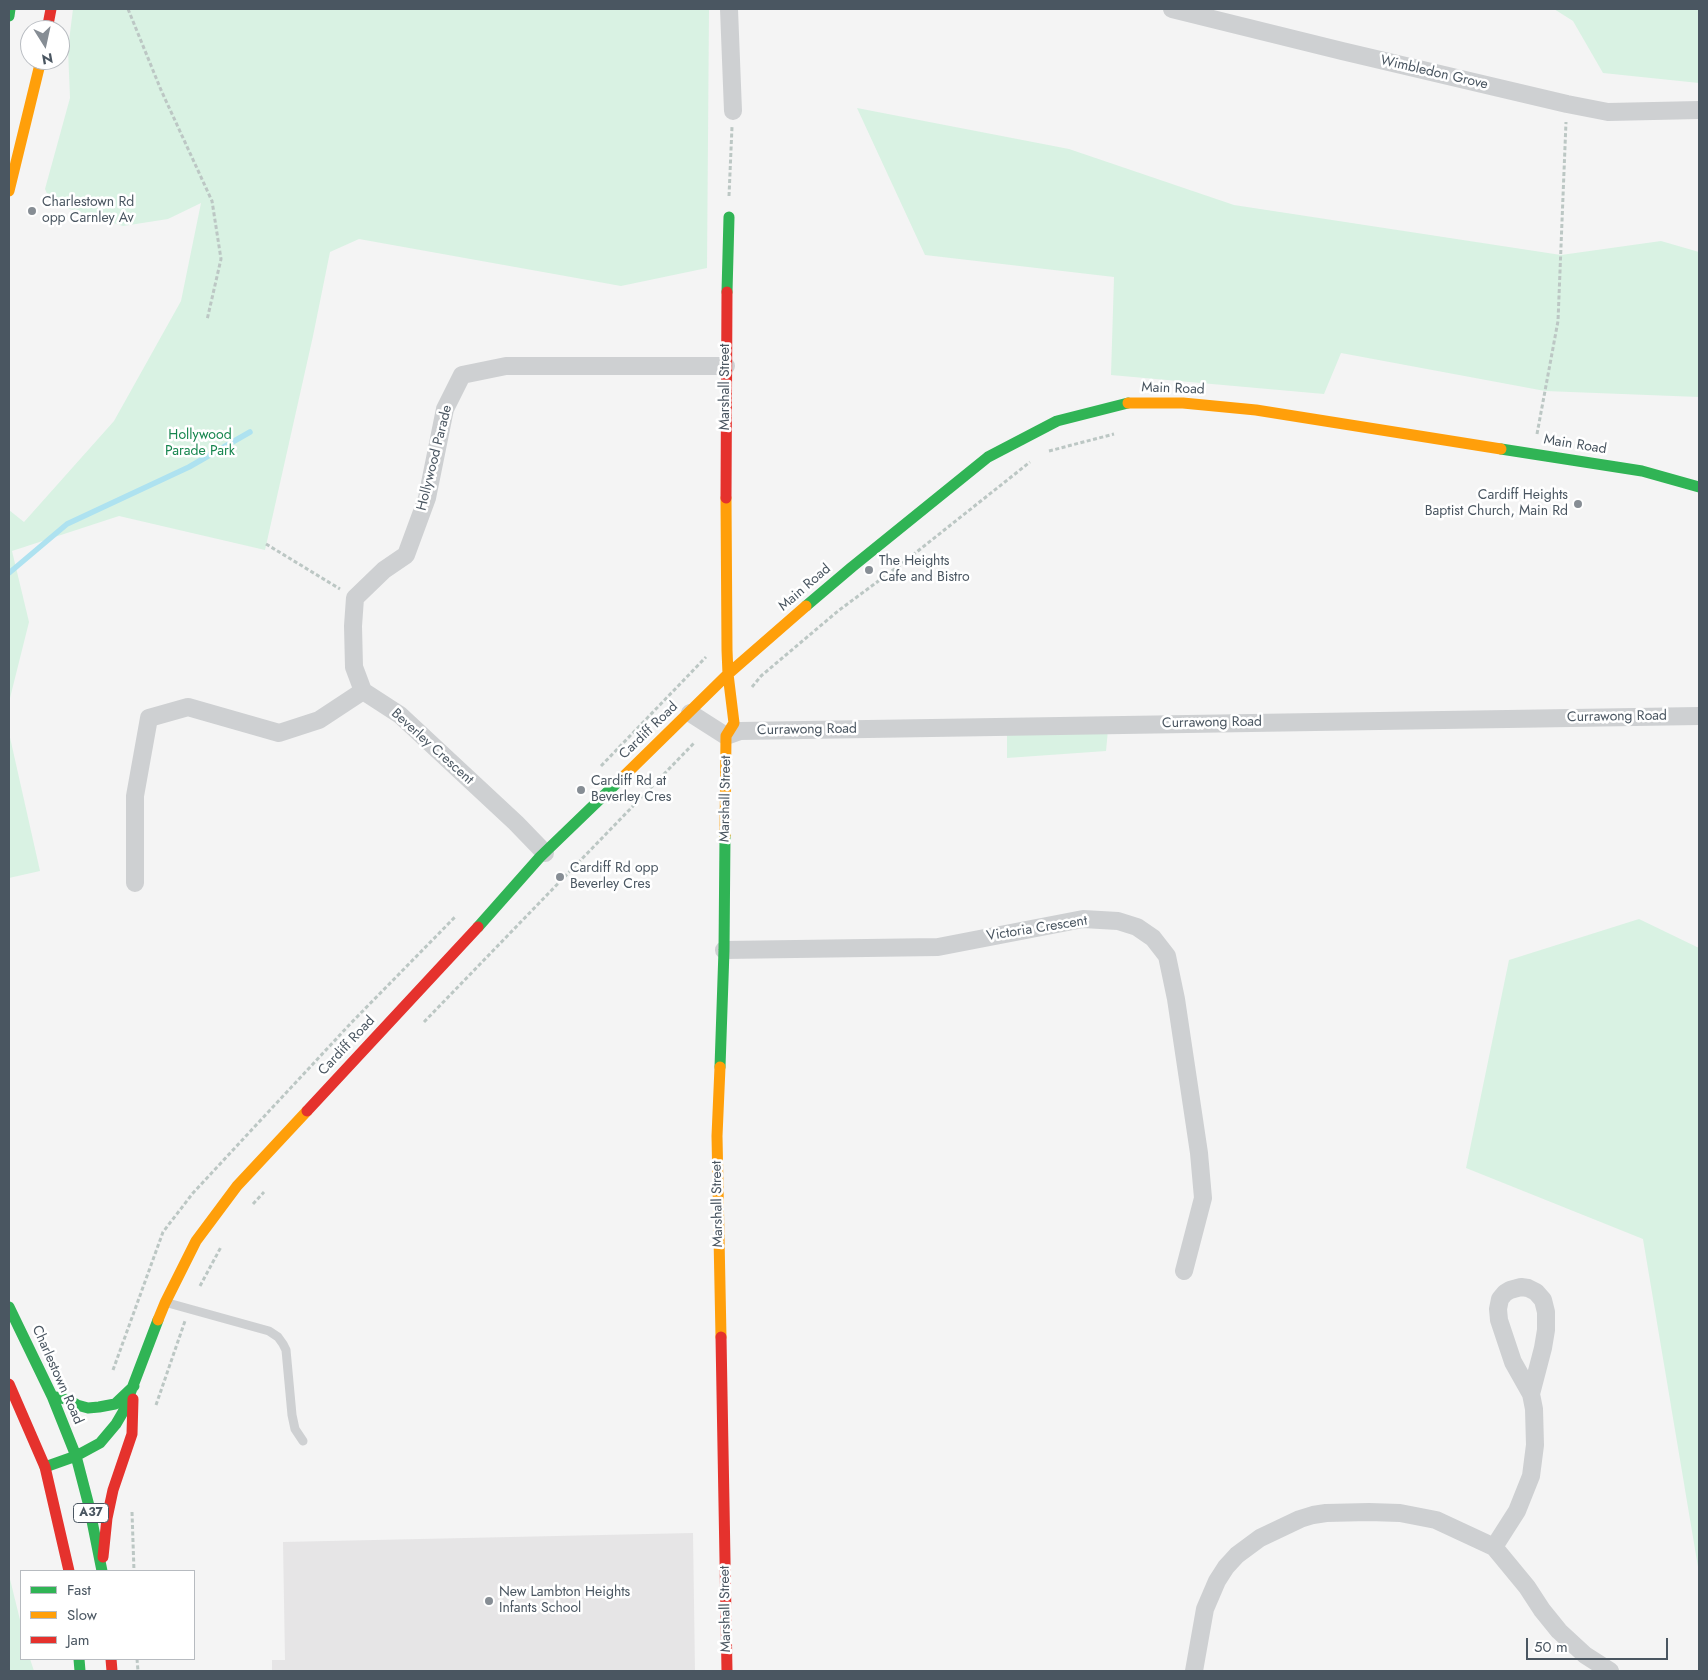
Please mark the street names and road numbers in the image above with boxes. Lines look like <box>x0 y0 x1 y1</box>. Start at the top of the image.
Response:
street label: Wimbledon Grove <box>1379 52 1489 94</box>
street label: Marshall Street <box>718 344 734 430</box>
street label: Main Road <box>1141 379 1205 399</box>
street label: Hollywood Parade <box>414 403 456 513</box>
street label: Main Road <box>1542 432 1608 458</box>
street label: Main Road <box>776 561 834 615</box>
street label: Cardiff Road <box>616 699 682 763</box>
street label: Beverley Crescent <box>387 706 477 788</box>
street label: Currawong Road <box>1567 708 1667 726</box>
street label: Currawong Road <box>1162 714 1262 732</box>
street label: Currawong Road <box>757 721 857 739</box>
street label: Marshall Street <box>717 756 735 842</box>
street label: Victoria Crescent <box>986 913 1088 945</box>
street label: Cardiff Road <box>315 1013 379 1079</box>
street label: Marshall Street <box>709 1161 727 1247</box>
street label: Charlestown Road <box>28 1323 86 1427</box>
road number: A37 <box>74 1504 108 1522</box>
street label: Marshall Street <box>717 1566 735 1652</box>

